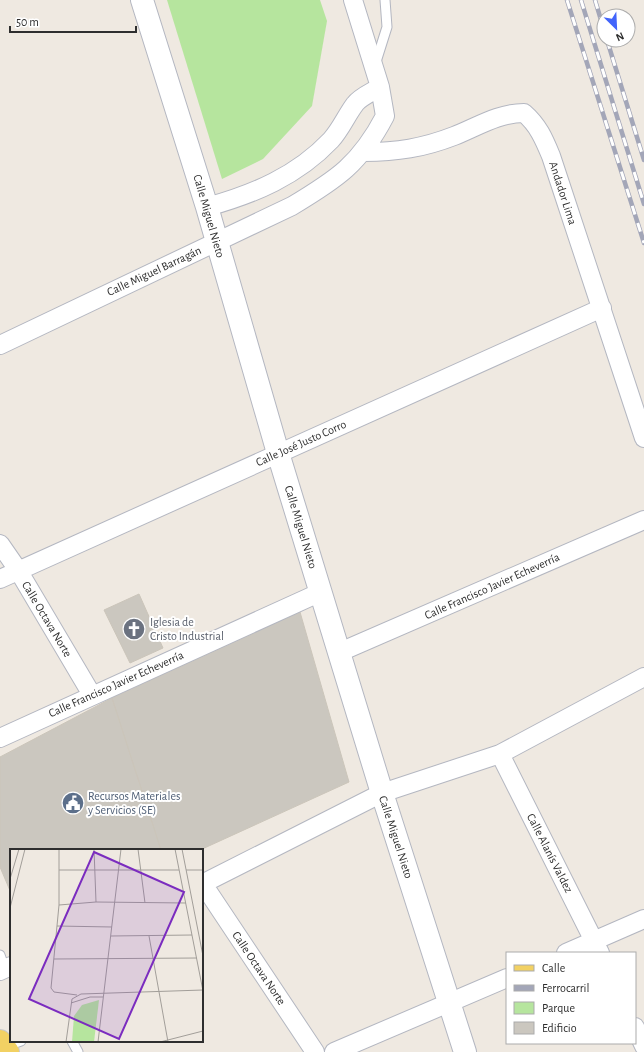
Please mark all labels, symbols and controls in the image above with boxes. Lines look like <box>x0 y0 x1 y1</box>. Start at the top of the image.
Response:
scale bar <box>10 8 136 34</box>
north arrow <box>596 8 636 48</box>
text: 50 m <box>16 16 39 28</box>
text: N <box>614 30 626 43</box>
street label: Andador Lima <box>547 160 579 227</box>
street label: Calle Miguel Nieto <box>191 173 227 259</box>
street label: Calle Miguel Barragán <box>105 244 203 298</box>
street label: Calle José Justo Corro <box>254 418 348 468</box>
street label: Calle Miguel Nieto <box>283 484 319 570</box>
street label: Calle Francisco Javier Echeverría <box>423 551 562 621</box>
street label: Calle Octava Norte <box>20 579 74 659</box>
church icon: Iglesia de Cristo Industrial <box>121 616 147 642</box>
place label: Iglesia de Cristo Industrial <box>150 616 224 642</box>
street label: Calle Francisco Javier Echeverría <box>47 649 186 719</box>
public building icon: Recursos Materiales y Servicios (SE) <box>60 790 86 816</box>
place label: Recursos Materiales y Servicios (SE) <box>87 790 180 817</box>
street label: Calle Miguel Nieto <box>377 794 415 880</box>
street label: Calle Alanís Valdez <box>525 811 575 895</box>
inset map <box>10 849 203 1042</box>
street label: Calle Octava Norte <box>230 929 288 1007</box>
legend <box>506 952 636 1044</box>
text: Calle <box>542 962 565 974</box>
text: Ferrocarril <box>542 982 589 994</box>
text: Parque <box>542 1002 575 1014</box>
text: Edificio <box>542 1022 577 1034</box>

